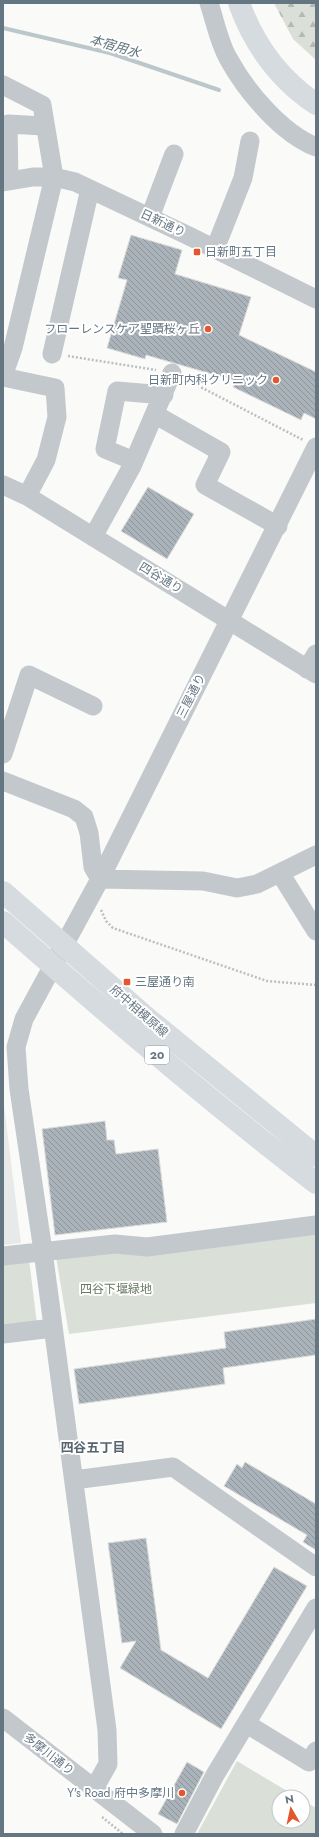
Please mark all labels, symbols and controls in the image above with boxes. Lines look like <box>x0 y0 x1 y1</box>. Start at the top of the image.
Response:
water label: 本宿用水 <box>87 30 145 63</box>
street label: 日新通り <box>137 205 189 241</box>
place label: 日新町五丁目 <box>205 243 277 261</box>
marker: 日新町五丁目 <box>192 247 202 257</box>
place label: フローレンスケア聖蹟桜ヶ丘 <box>44 320 200 338</box>
marker: フローレンスケア聖蹟桜ヶ丘 <box>203 324 213 334</box>
place label: 日新町内科クリニック <box>148 371 268 389</box>
marker: 日新町内科クリニック <box>271 375 281 385</box>
street label: 四谷通り <box>136 558 186 598</box>
street label: 三屋通り <box>172 671 210 721</box>
place label: 三屋通り南 <box>135 973 195 991</box>
marker: 三屋通り南 <box>122 977 132 987</box>
street label: 府中相模原線 <box>106 981 172 1041</box>
road number: 20 <box>145 1046 169 1064</box>
park label: 四谷下堰緑地 <box>80 1280 152 1298</box>
district label: 四谷五丁目 <box>60 1438 126 1457</box>
street label: 多摩川通り <box>20 1728 78 1780</box>
place label: Y's Road 府中多摩川 <box>67 1784 174 1802</box>
marker: Y's Road 府中多摩川 <box>177 1788 187 1798</box>
north arrow <box>271 1789 311 1829</box>
text: N <box>284 1791 295 1808</box>

